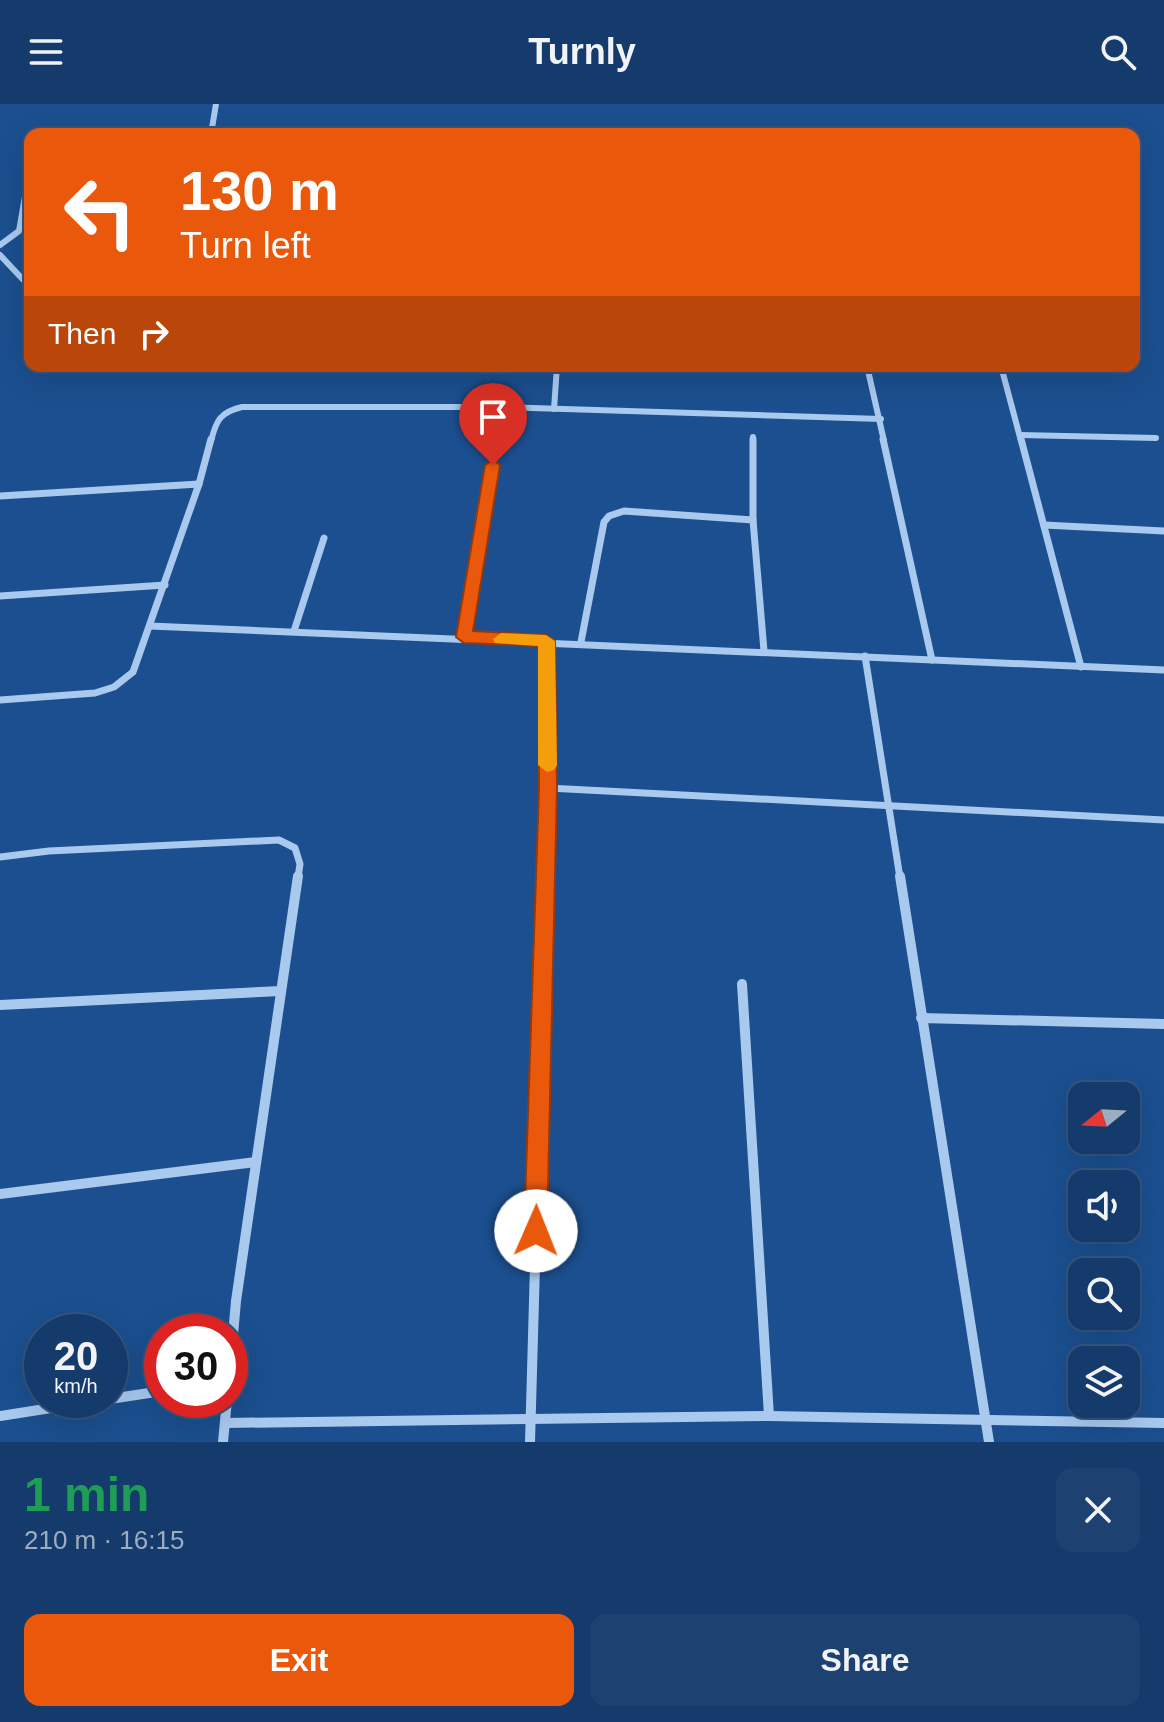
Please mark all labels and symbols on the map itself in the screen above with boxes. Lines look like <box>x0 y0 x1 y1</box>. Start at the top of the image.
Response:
pin <box>459 383 527 465</box>
north arrow <box>1068 1082 1140 1154</box>
position arrow <box>494 1189 578 1273</box>
speed limit sign: 30 <box>144 1314 248 1418</box>

